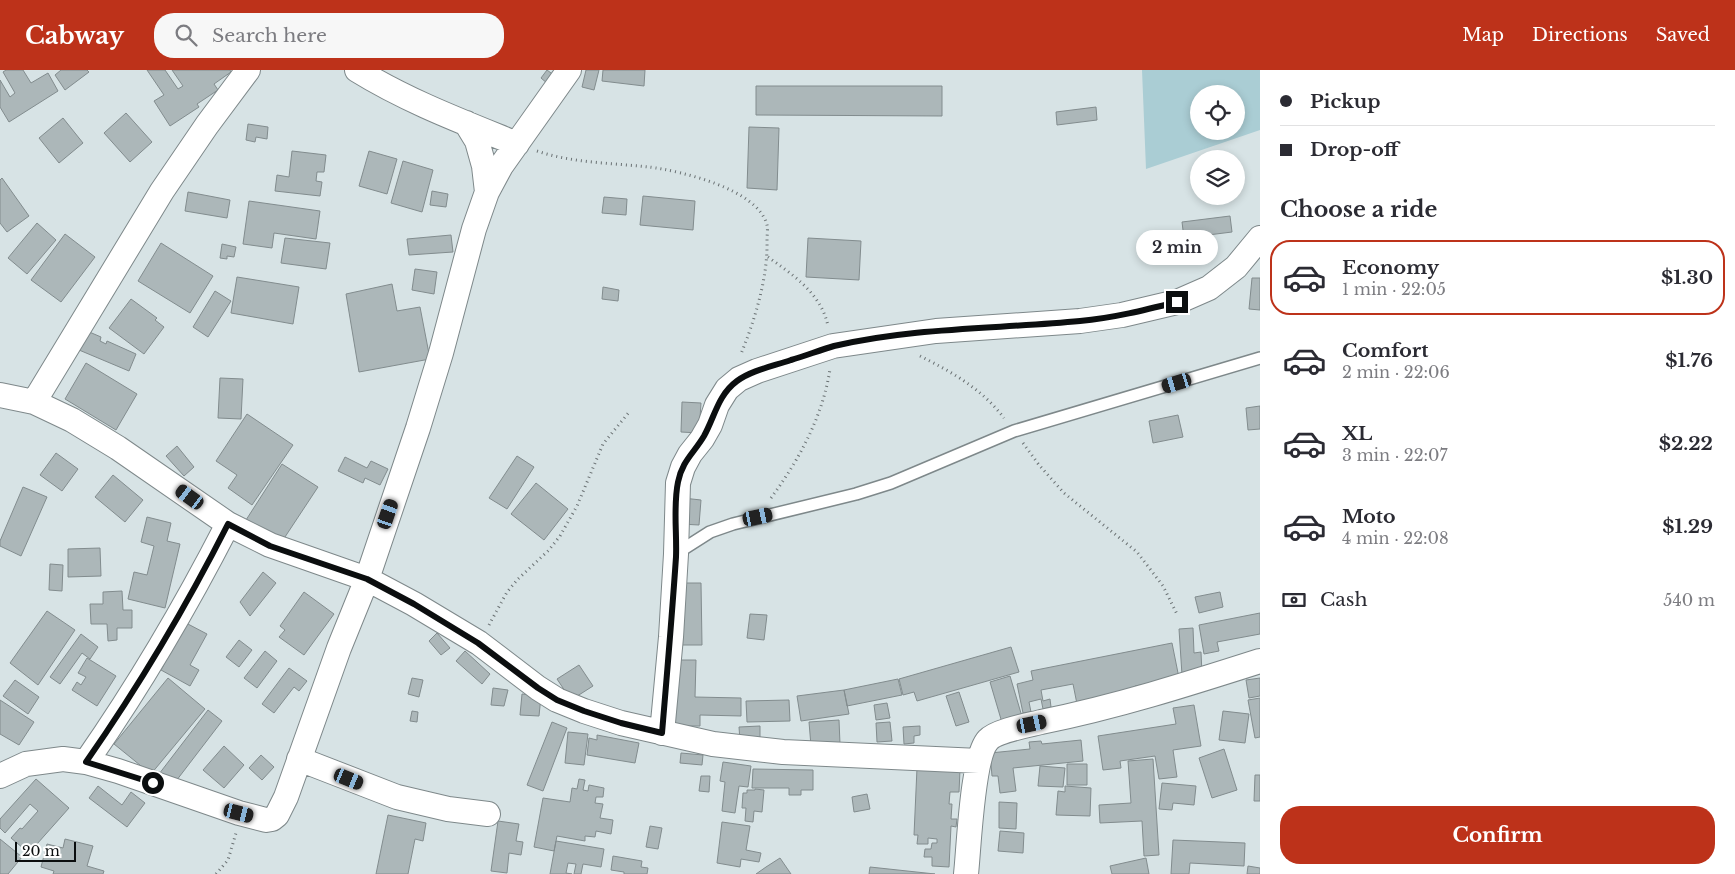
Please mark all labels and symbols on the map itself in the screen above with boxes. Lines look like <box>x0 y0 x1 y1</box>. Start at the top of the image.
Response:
callout: 2 min <box>1136 230 1218 264</box>
route end <box>1166 291 1188 313</box>
car <box>1160 371 1193 395</box>
car <box>173 482 206 512</box>
car <box>376 497 399 531</box>
car <box>741 507 774 527</box>
car <box>1015 714 1048 734</box>
car <box>332 766 365 792</box>
route start <box>142 772 164 794</box>
car <box>222 802 255 824</box>
scale bar <box>15 839 76 862</box>

